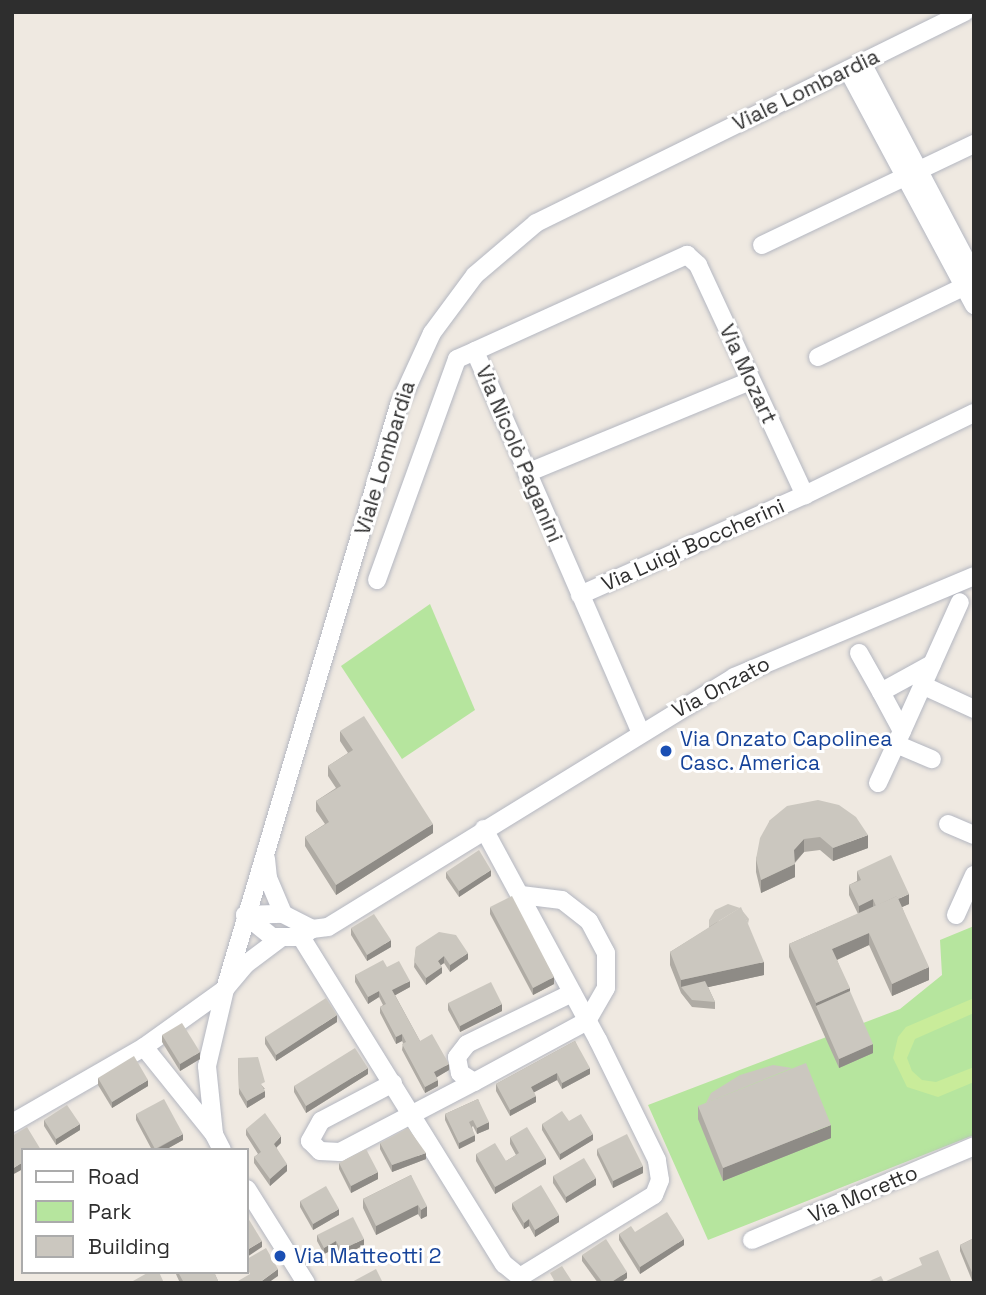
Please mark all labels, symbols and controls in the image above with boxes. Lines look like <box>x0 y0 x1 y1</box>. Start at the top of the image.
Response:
street label: Viale Lombardia <box>729 44 883 136</box>
street label: Via Mozart <box>714 320 782 428</box>
street label: Via Nicolò Paganini <box>470 362 568 546</box>
street label: Viale Lombardia <box>350 378 420 538</box>
street label: Via Luigi Boccherini <box>598 493 788 597</box>
street label: Via Onzato <box>668 651 774 723</box>
place label: Via Onzato Capolinea Casc. America <box>680 726 892 776</box>
marker: Via Onzato Capolinea Casc. America <box>658 743 674 759</box>
legend <box>21 1148 248 1274</box>
street label: Via Moretto <box>805 1160 921 1228</box>
text: Road <box>88 1163 140 1190</box>
text: Park <box>88 1198 132 1225</box>
text: Building <box>88 1233 170 1260</box>
place label: Via Matteotti 2 <box>294 1243 441 1269</box>
marker: Via Matteotti 2 <box>272 1248 288 1264</box>

